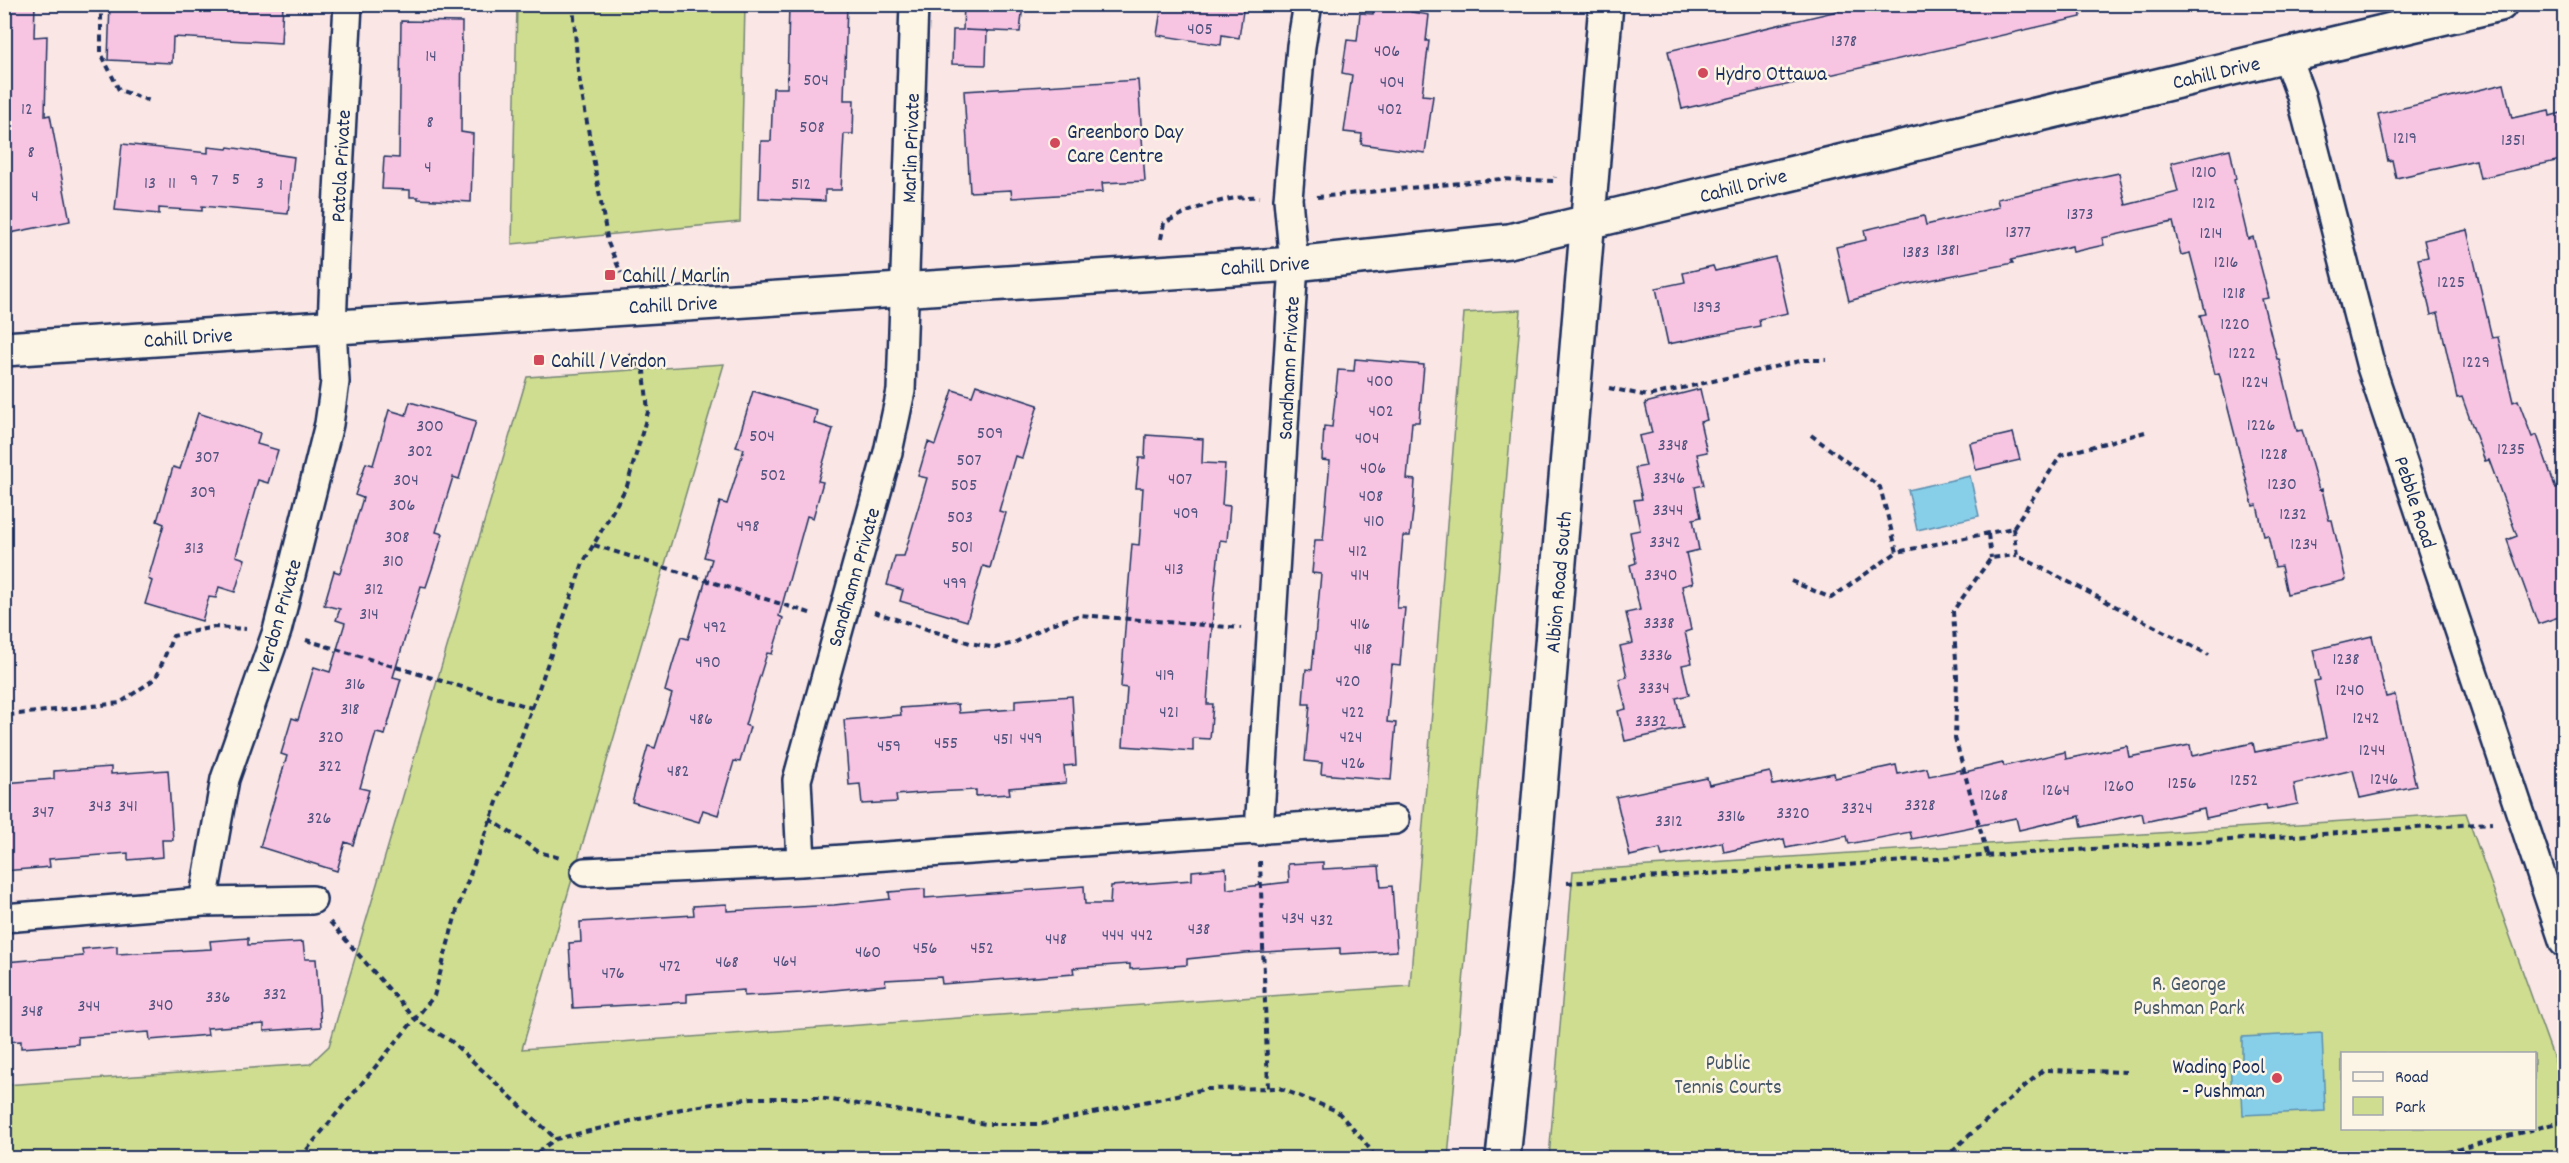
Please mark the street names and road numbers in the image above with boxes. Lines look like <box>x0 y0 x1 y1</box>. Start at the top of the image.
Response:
street label: Cahill Drive <box>2170 50 2263 100</box>
street label: Marlin Private <box>896 93 930 204</box>
street label: Patola Private <box>325 109 361 223</box>
street label: Cahill Drive <box>1697 163 1791 213</box>
street label: Cahill Drive <box>1220 250 1311 286</box>
street label: Cahill Drive <box>628 290 718 324</box>
street label: Sandhamn Private <box>1272 296 1310 441</box>
street label: Cahill Drive <box>143 322 234 358</box>
street label: Pebble Road <box>2384 453 2442 553</box>
street label: Sandhamn Private <box>822 505 890 651</box>
street label: Albion Road South <box>1540 510 1582 654</box>
street label: Verdon Private <box>250 556 312 677</box>

